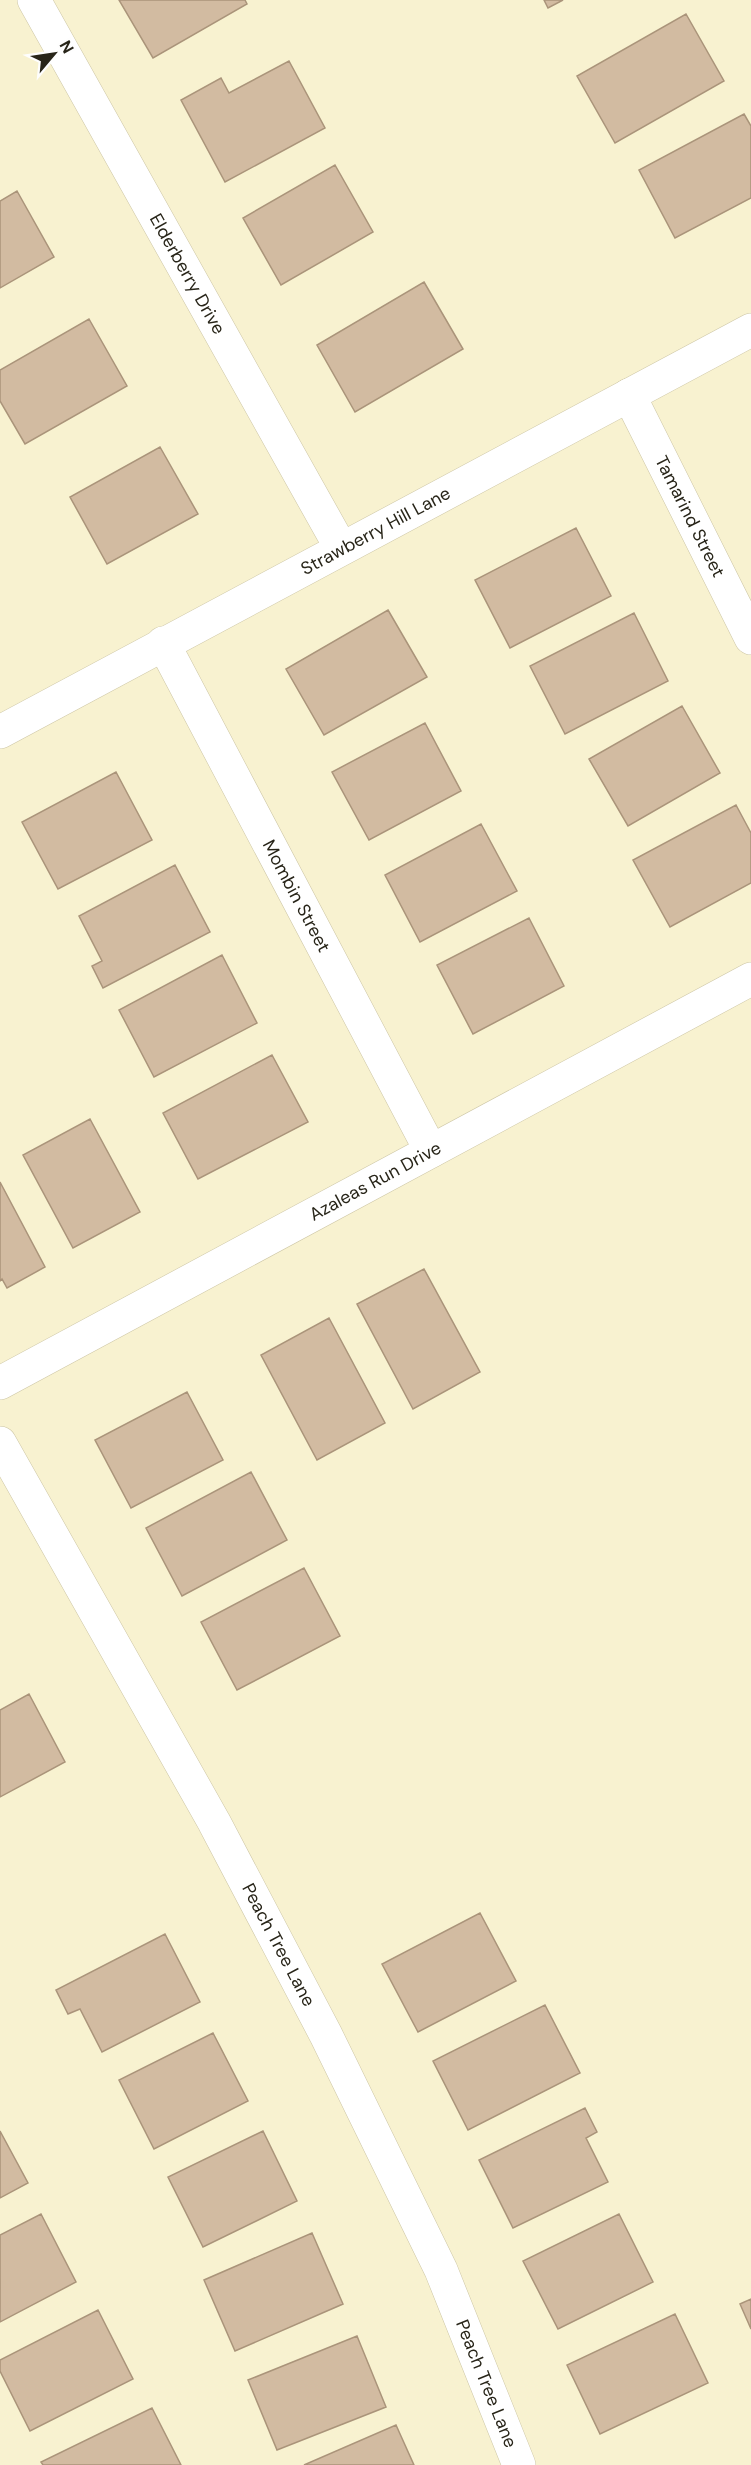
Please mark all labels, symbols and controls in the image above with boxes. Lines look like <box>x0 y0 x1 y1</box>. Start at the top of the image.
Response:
north arrow <box>24 24 84 84</box>
text: N <box>55 37 79 57</box>
street label: Elderberry Drive <box>144 209 231 339</box>
street label: Tamarind Street <box>649 452 731 581</box>
street label: Strawberry Hill Lane <box>297 481 455 581</box>
street label: Mombin Street <box>257 836 336 956</box>
street label: Azaleas Run Drive <box>305 1136 445 1227</box>
street label: Peach Tree Lane <box>236 1879 321 2011</box>
street label: Peach Tree Lane <box>450 2316 523 2451</box>

